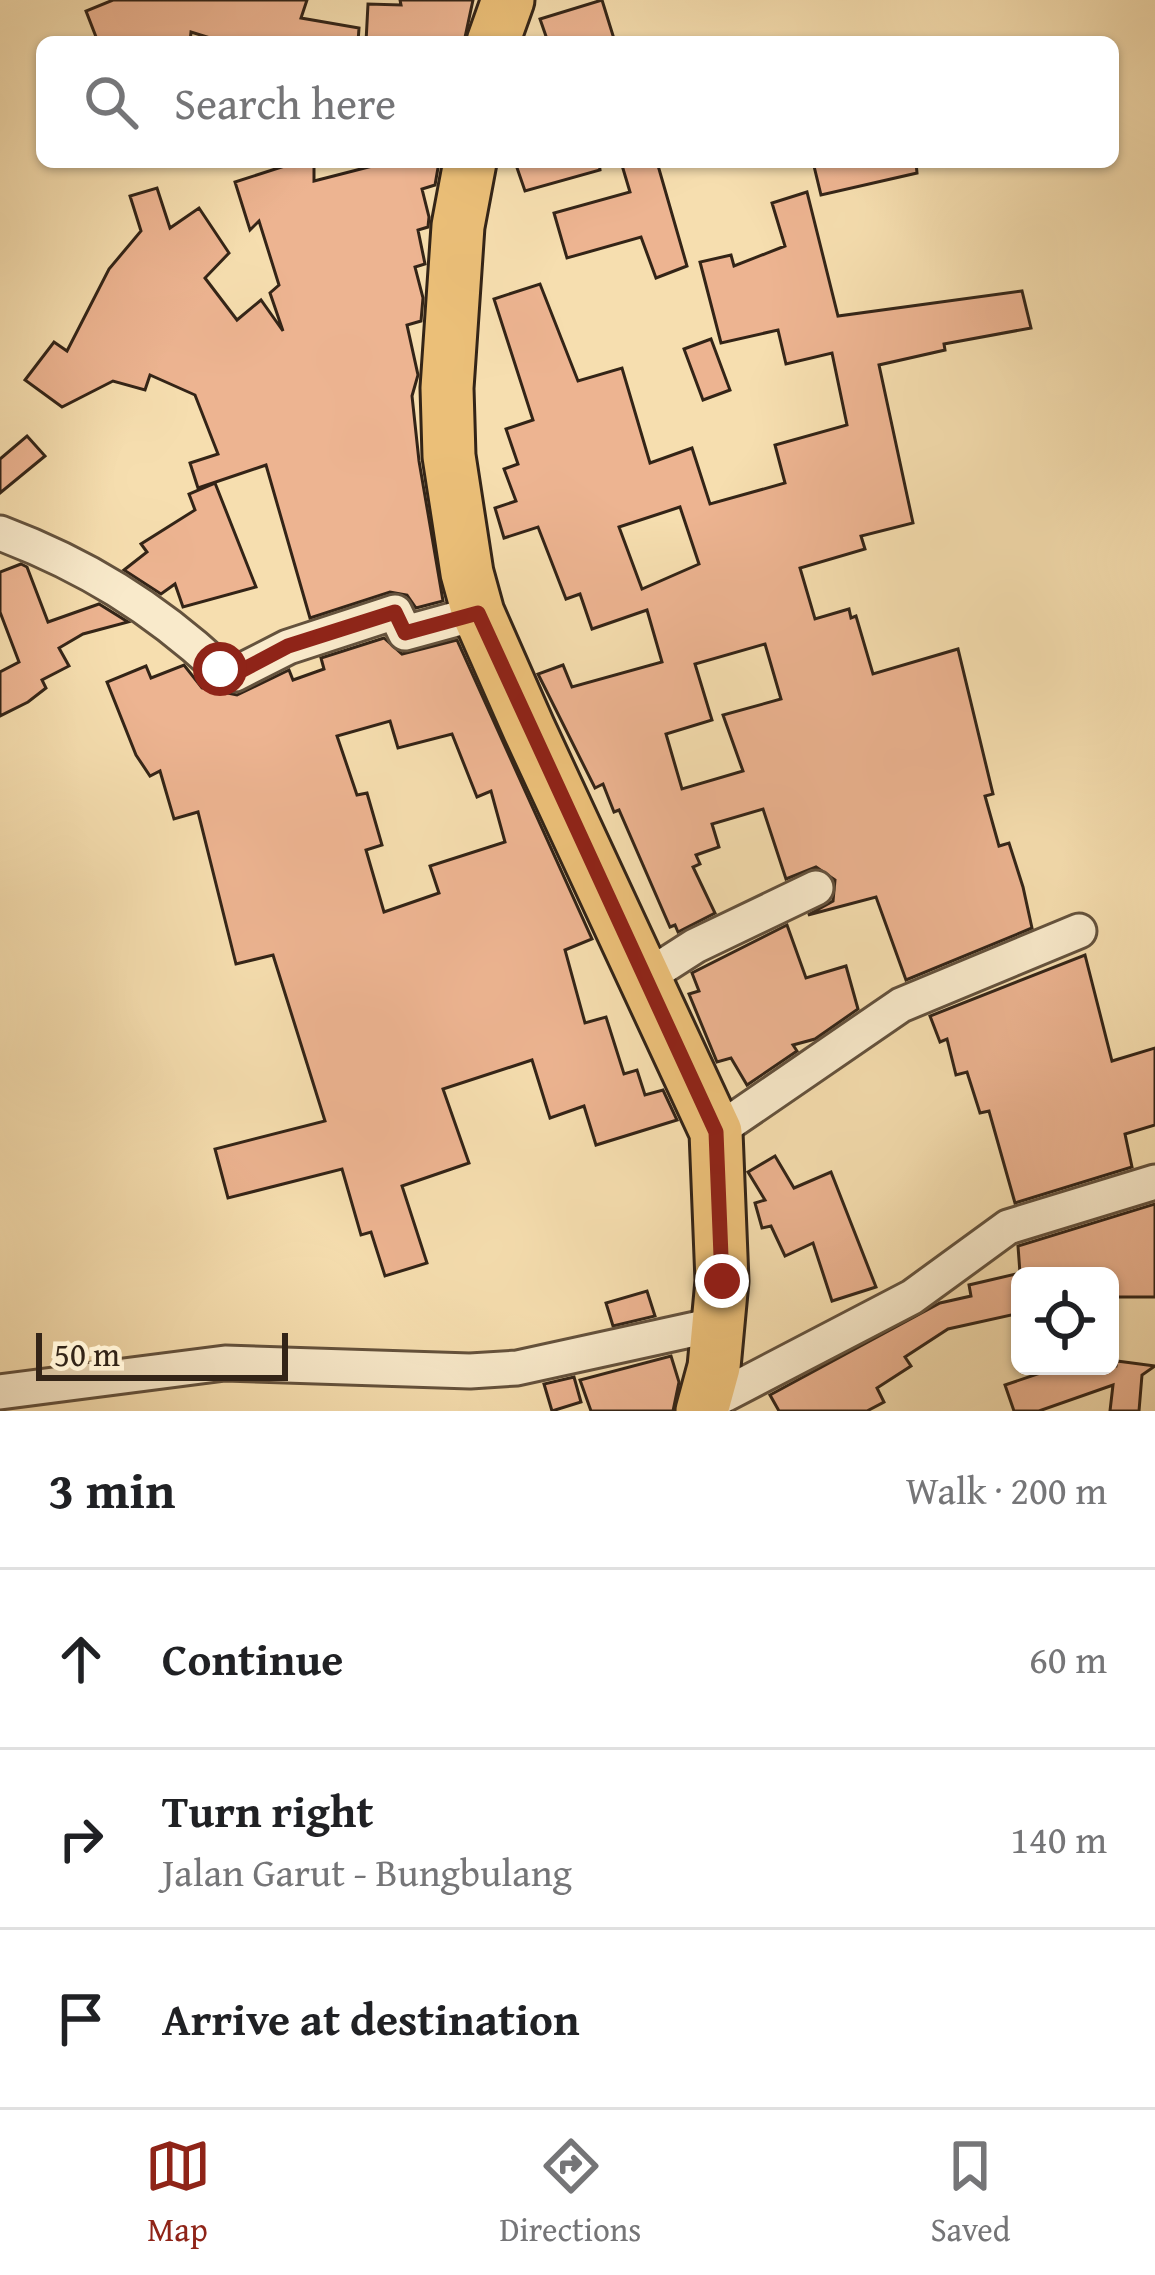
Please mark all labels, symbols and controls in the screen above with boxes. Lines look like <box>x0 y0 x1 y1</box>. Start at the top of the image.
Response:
search box <box>36 36 1119 168</box>
icon: search <box>78 69 144 135</box>
text: Search here <box>174 70 396 135</box>
route start <box>193 642 247 696</box>
route end <box>695 1254 749 1308</box>
map controls <box>1011 1267 1119 1375</box>
button: locate <box>1011 1267 1119 1375</box>
scale bar <box>36 1327 288 1380</box>
text: 50 m <box>54 1330 120 1378</box>
text: 3 min <box>48 1452 175 1527</box>
text: Walk · 200 m <box>906 1461 1107 1518</box>
icon: ahead <box>48 1626 114 1692</box>
text: Continue <box>162 1626 343 1691</box>
text: 60 m <box>1029 1630 1107 1687</box>
text: Turn right <box>162 1778 374 1843</box>
icon: right <box>48 1806 114 1872</box>
text: 140 m <box>1010 1810 1107 1867</box>
text: Jalan Garut - Bungbulang <box>162 1843 572 1900</box>
icon: arrive <box>48 1986 114 2052</box>
text: Arrive at destination <box>162 1986 580 2051</box>
tab: Map <box>145 2133 211 2253</box>
tab: Directions <box>500 2133 641 2253</box>
tab: Saved <box>931 2133 1010 2253</box>

